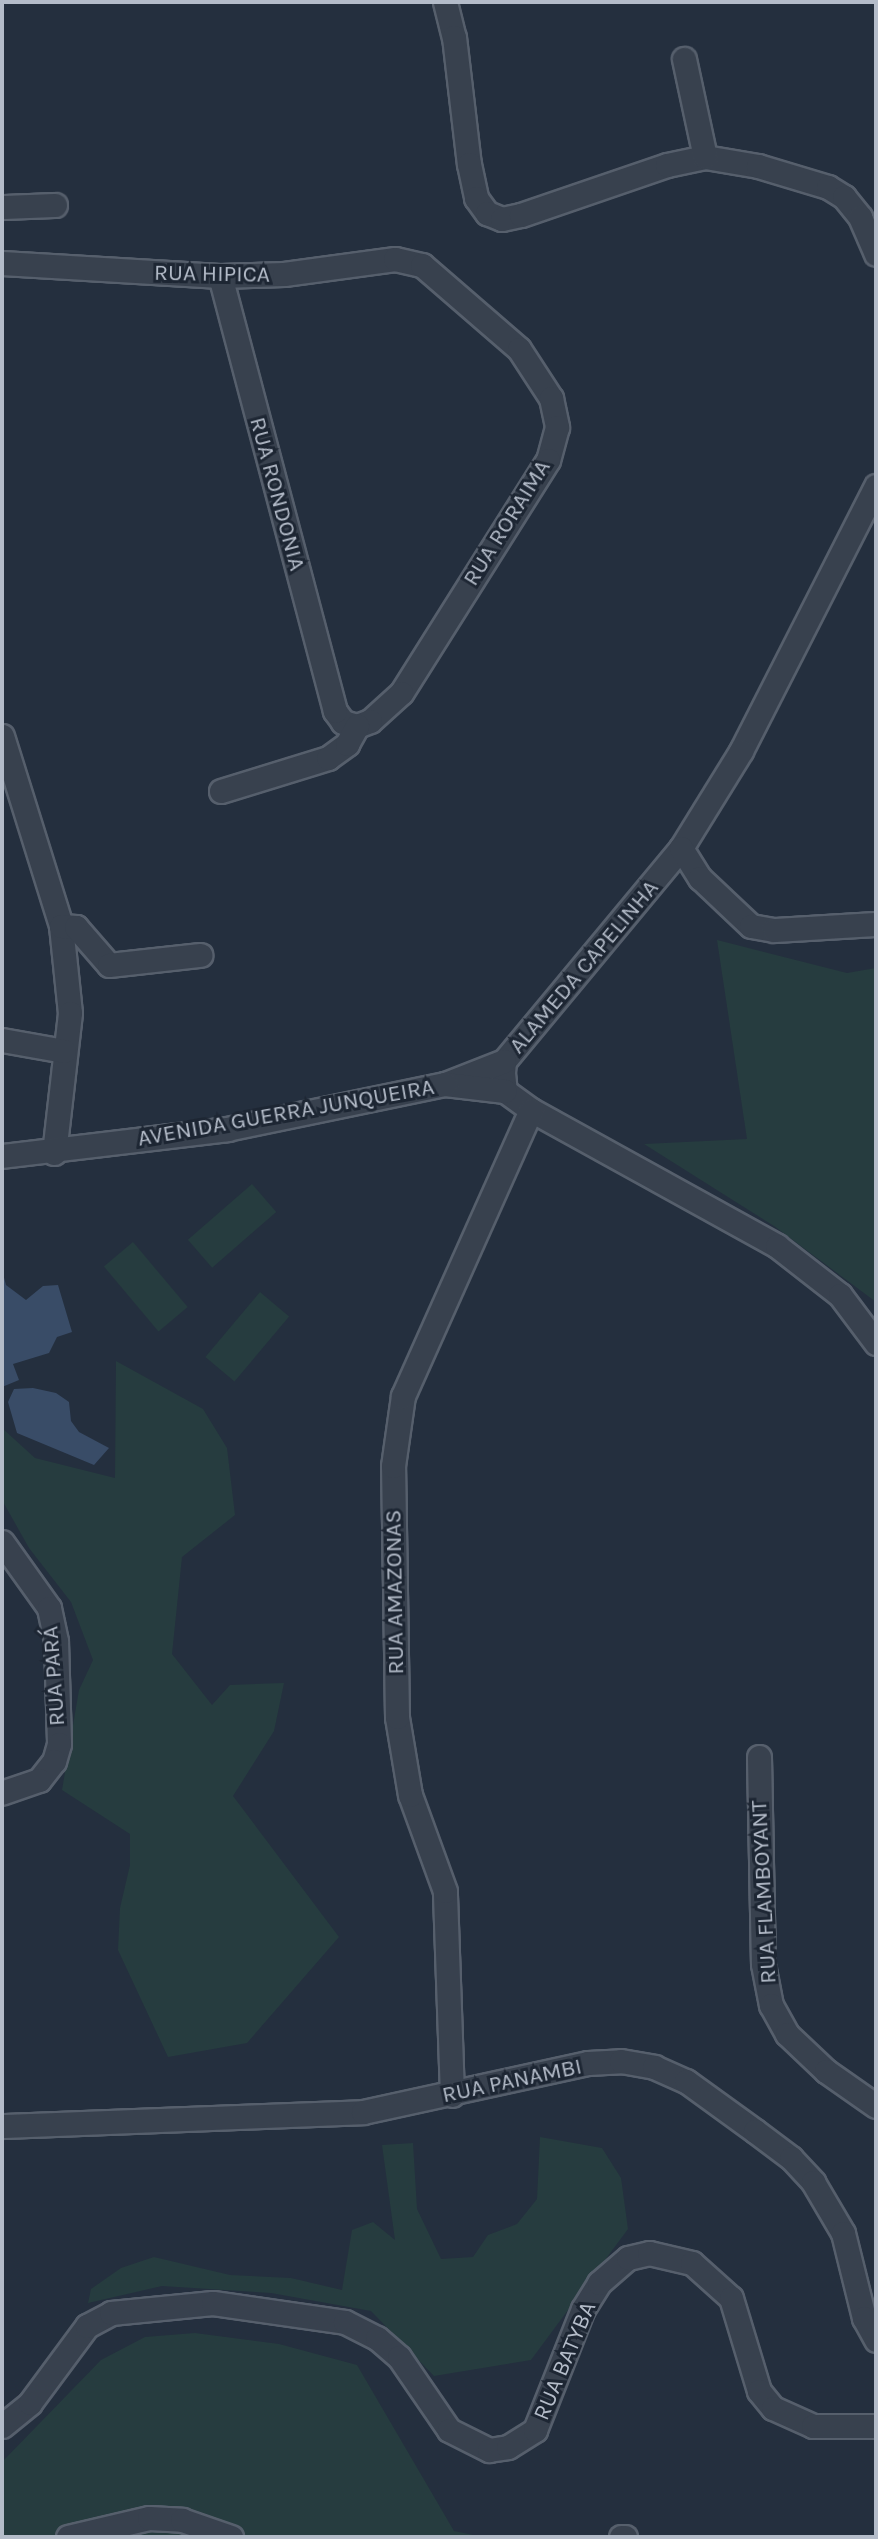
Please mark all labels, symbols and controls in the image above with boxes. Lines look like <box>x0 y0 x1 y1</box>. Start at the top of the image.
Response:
street label: RUA HIPICA <box>154 259 270 289</box>
street label: RUA RONDONIA <box>243 414 311 574</box>
street label: RUA RORAIMA <box>457 455 557 591</box>
street label: ALAMEDA CAPELINHA <box>503 875 665 1059</box>
street label: AVENIDA GUERRA JUNQUEIRA <box>136 1073 436 1153</box>
street label: RUA AMAZONAS <box>380 1509 410 1675</box>
street label: RUA PARÁ <box>37 1625 71 1727</box>
street label: RUA FLAMBOYANT <box>745 1800 783 1984</box>
street label: RUA PANAMBI <box>440 2053 584 2109</box>
street label: RUA BATYBA <box>528 2298 602 2424</box>

